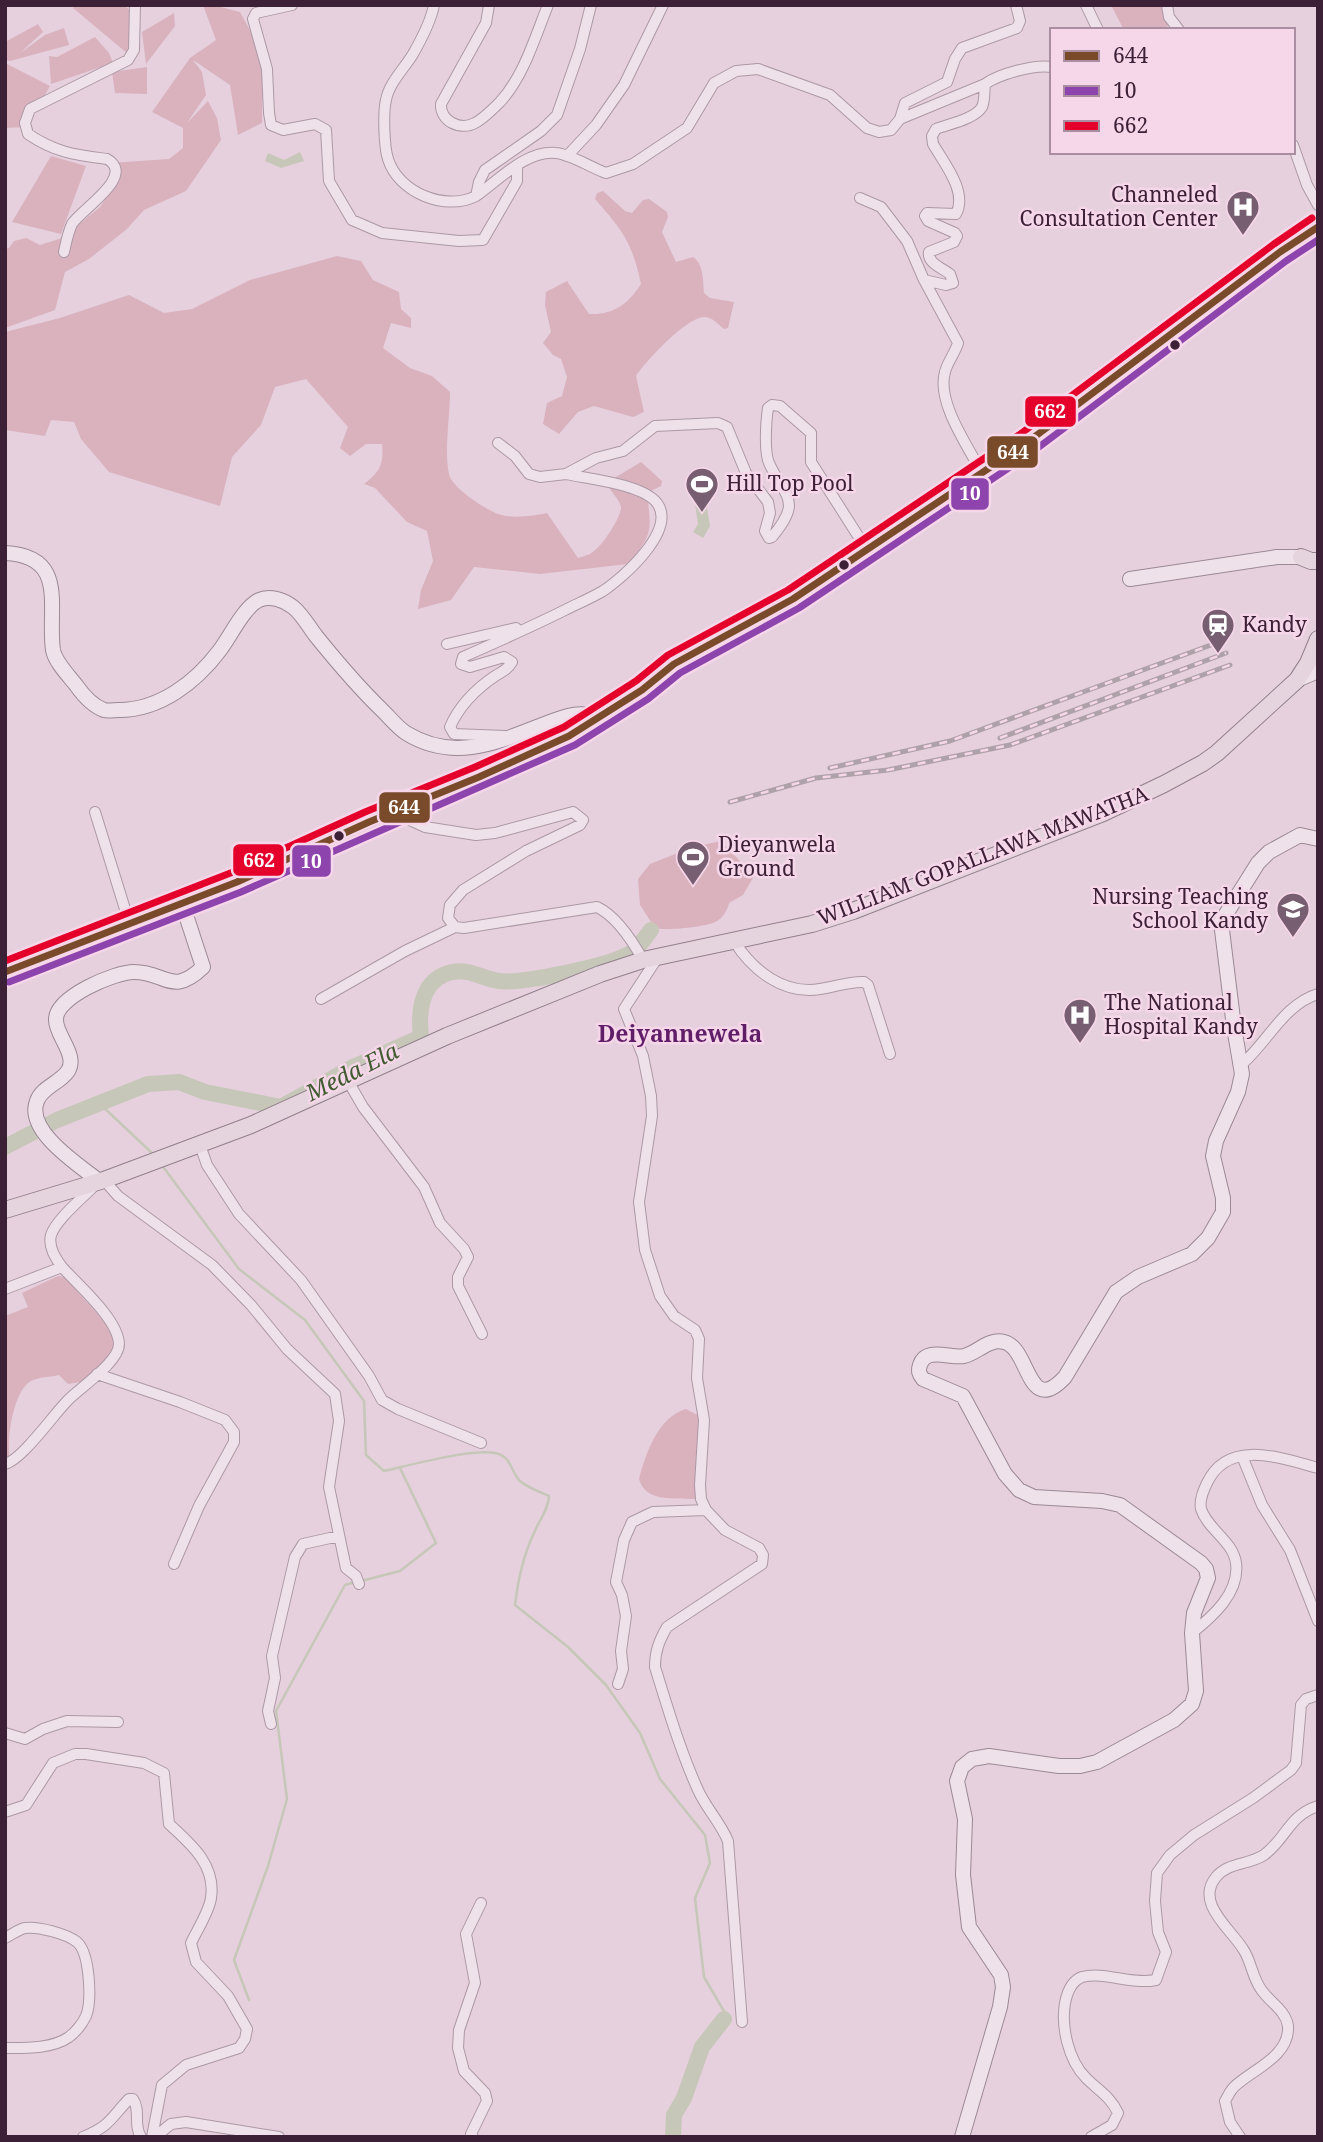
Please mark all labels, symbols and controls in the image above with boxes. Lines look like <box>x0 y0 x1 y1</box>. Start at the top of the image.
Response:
legend <box>1050 28 1295 154</box>
text: 644 <box>1113 41 1148 69</box>
text: 10 <box>1113 76 1136 104</box>
text: 662 <box>1113 111 1148 139</box>
place label: Channeled Consultation Center <box>1019 180 1218 232</box>
hospital icon: Channeled Consultation Center <box>1224 188 1262 237</box>
unlabelled marker <box>1168 338 1182 352</box>
line badge: 662 <box>1024 395 1077 428</box>
text: 662 <box>1034 398 1066 424</box>
line badge: 644 <box>986 435 1039 469</box>
text: 644 <box>997 439 1029 465</box>
sports icon: Hill Top Pool <box>683 465 721 514</box>
place label: Hill Top Pool <box>726 469 854 497</box>
line badge: 10 <box>950 477 990 511</box>
text: 10 <box>959 480 981 506</box>
unlabelled marker <box>837 558 851 572</box>
station icon: Kandy <box>1199 606 1237 655</box>
place label: Kandy <box>1242 610 1307 638</box>
street label: WILLIAM GOPALLAWA MAWATHA <box>813 779 1152 931</box>
line badge: 644 <box>378 791 431 824</box>
text: 644 <box>388 794 420 820</box>
unlabelled marker <box>332 829 346 843</box>
place label: Dieyanwela Ground <box>718 830 836 882</box>
sports icon: Dieyanwela Ground <box>674 838 712 887</box>
line badge: 662 <box>232 843 285 877</box>
line badge: 10 <box>291 844 332 878</box>
text: 662 <box>243 847 275 873</box>
text: 10 <box>300 848 322 874</box>
place label: Nursing Teaching School Kandy <box>1092 882 1269 934</box>
school or university icon: Nursing Teaching School Kandy <box>1274 890 1312 939</box>
place label: The National Hospital Kandy <box>1104 988 1258 1040</box>
hospital icon: The National Hospital Kandy <box>1061 996 1099 1045</box>
district label: Deiyannewela <box>598 1017 762 1049</box>
water label: Meda Ela <box>299 1034 404 1109</box>

